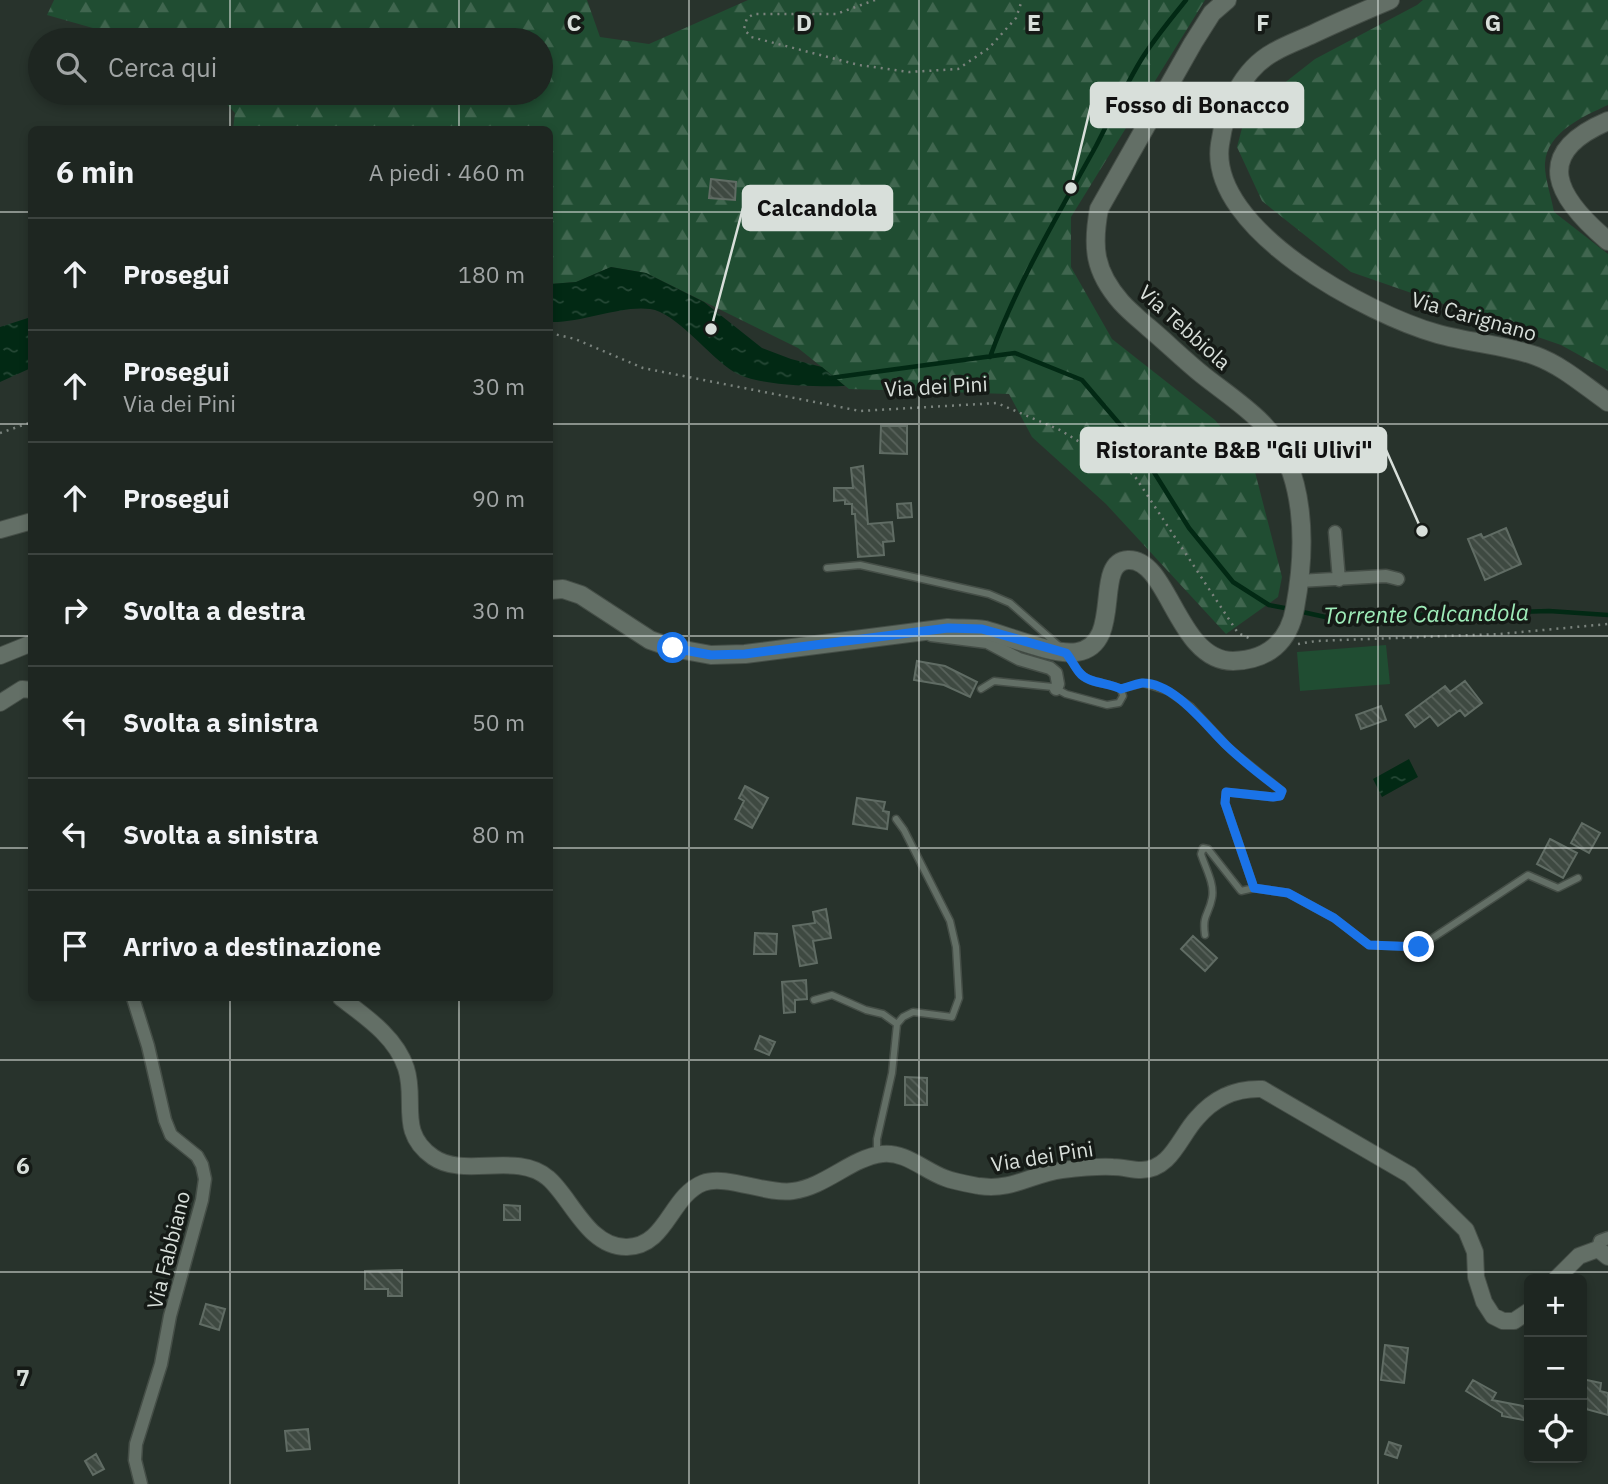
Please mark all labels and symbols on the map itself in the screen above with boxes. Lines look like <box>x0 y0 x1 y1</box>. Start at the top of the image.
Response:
text: C <box>567 7 582 37</box>
text: D <box>796 7 812 37</box>
text: E <box>1027 7 1041 37</box>
text: F <box>1256 7 1270 37</box>
text: G <box>1485 7 1501 37</box>
callout: Fosso di Bonacco <box>1091 83 1303 127</box>
text: Fosso di Bonacco <box>1105 89 1289 119</box>
callout: Calcandola <box>743 186 892 230</box>
text: Calcandola <box>757 192 877 222</box>
street label: Via Tebbiola <box>1133 278 1237 376</box>
street label: Via Carignano <box>1408 285 1540 347</box>
street label: Via dei Pini <box>884 369 988 403</box>
callout: Ristorante B&B "Gli Ulivi" <box>1081 428 1386 472</box>
text: Ristorante B&B "Gli Ulivi" <box>1095 434 1373 464</box>
water label: Torrente Calcandola <box>1323 596 1529 630</box>
route start <box>657 632 688 663</box>
route end <box>1403 931 1434 962</box>
street label: Via dei Pini <box>989 1134 1095 1178</box>
text: 6 <box>16 1150 30 1180</box>
street label: Via Fabbiano <box>140 1188 196 1312</box>
text: 7 <box>16 1362 30 1392</box>

